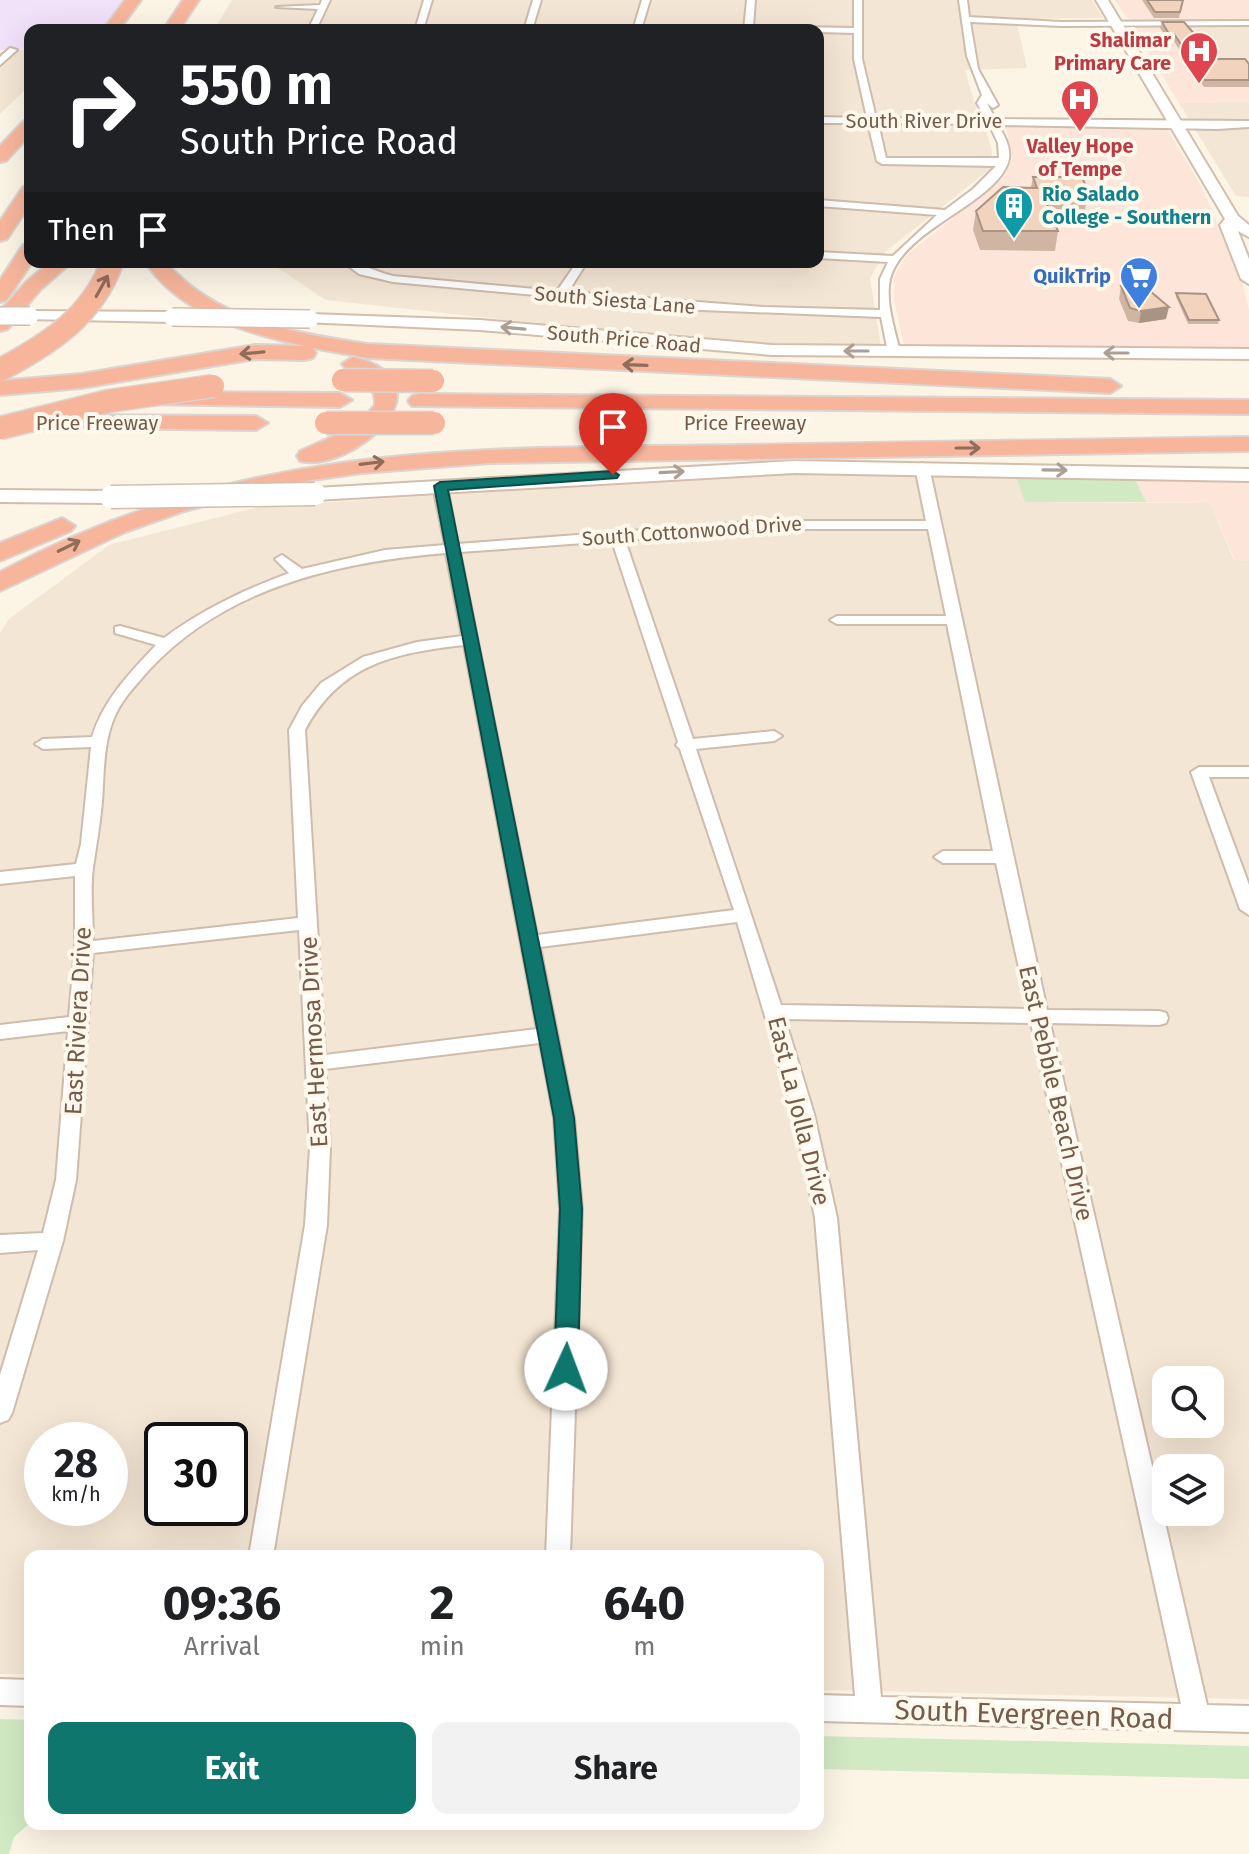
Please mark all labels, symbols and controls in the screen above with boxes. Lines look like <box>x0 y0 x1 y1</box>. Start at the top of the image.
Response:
place label: Shalimar Primary Care <box>1054 28 1172 75</box>
hospital icon: Shalimar Primary Care <box>1178 30 1220 85</box>
text: 550 m <box>180 52 333 119</box>
icon: right <box>48 56 152 160</box>
hospital icon: Valley Hope of Tempe <box>1059 78 1101 133</box>
street label: South River Drive <box>846 109 1002 133</box>
text: South Price Road <box>180 120 458 164</box>
place label: Valley Hope of Tempe <box>1025 134 1134 181</box>
place label: Rio Salado College - Southern <box>1042 182 1211 229</box>
building icon: Rio Salado College - Southern <box>993 185 1035 240</box>
icon: arrive <box>131 208 175 252</box>
text: Then <box>48 212 115 248</box>
supermarket icon: QuikTrip <box>1118 255 1160 310</box>
place label: QuikTrip <box>1033 264 1111 288</box>
one-way arrow <box>94 275 110 298</box>
street label: South Siesta Lane <box>533 281 697 319</box>
one-way arrow <box>500 320 526 335</box>
street label: South Price Road <box>546 320 702 358</box>
one-way arrow <box>843 343 870 359</box>
one-way arrow <box>1103 345 1130 361</box>
one-way arrow <box>239 346 266 361</box>
one-way arrow <box>622 358 649 373</box>
pin <box>579 393 647 475</box>
icon: arrive <box>591 405 635 449</box>
street label: Price Freeway <box>36 411 158 435</box>
street label: Price Freeway <box>684 411 806 435</box>
one-way arrow <box>954 440 981 456</box>
one-way arrow <box>359 455 384 470</box>
one-way arrow <box>1041 462 1068 478</box>
one-way arrow <box>658 464 685 479</box>
street label: South Cottonwood Drive <box>581 511 803 551</box>
one-way arrow <box>56 538 80 553</box>
street label: East Riviera Drive <box>59 926 97 1116</box>
street label: East Hermosa Drive <box>294 936 334 1148</box>
street label: East Pebble Beach Drive <box>1013 962 1099 1224</box>
street label: East La Jolla Drive <box>762 1014 836 1208</box>
position arrow <box>524 1327 608 1411</box>
map controls <box>1152 1366 1224 1526</box>
button: search <box>1152 1366 1224 1438</box>
speed limit sign: 30 <box>144 1422 248 1526</box>
text: 28 <box>54 1440 98 1488</box>
button: layers <box>1152 1454 1224 1526</box>
text: km/h <box>51 1482 101 1506</box>
text: 09:36 <box>163 1574 281 1632</box>
text: 2 <box>430 1574 455 1632</box>
text: 640 <box>603 1574 685 1632</box>
text: Arrival <box>184 1631 260 1662</box>
text: min <box>420 1631 465 1662</box>
text: m <box>633 1631 655 1662</box>
street label: South Evergreen Road <box>894 1693 1174 1736</box>
button: Exit <box>48 1722 416 1814</box>
button: Share <box>432 1722 800 1814</box>

